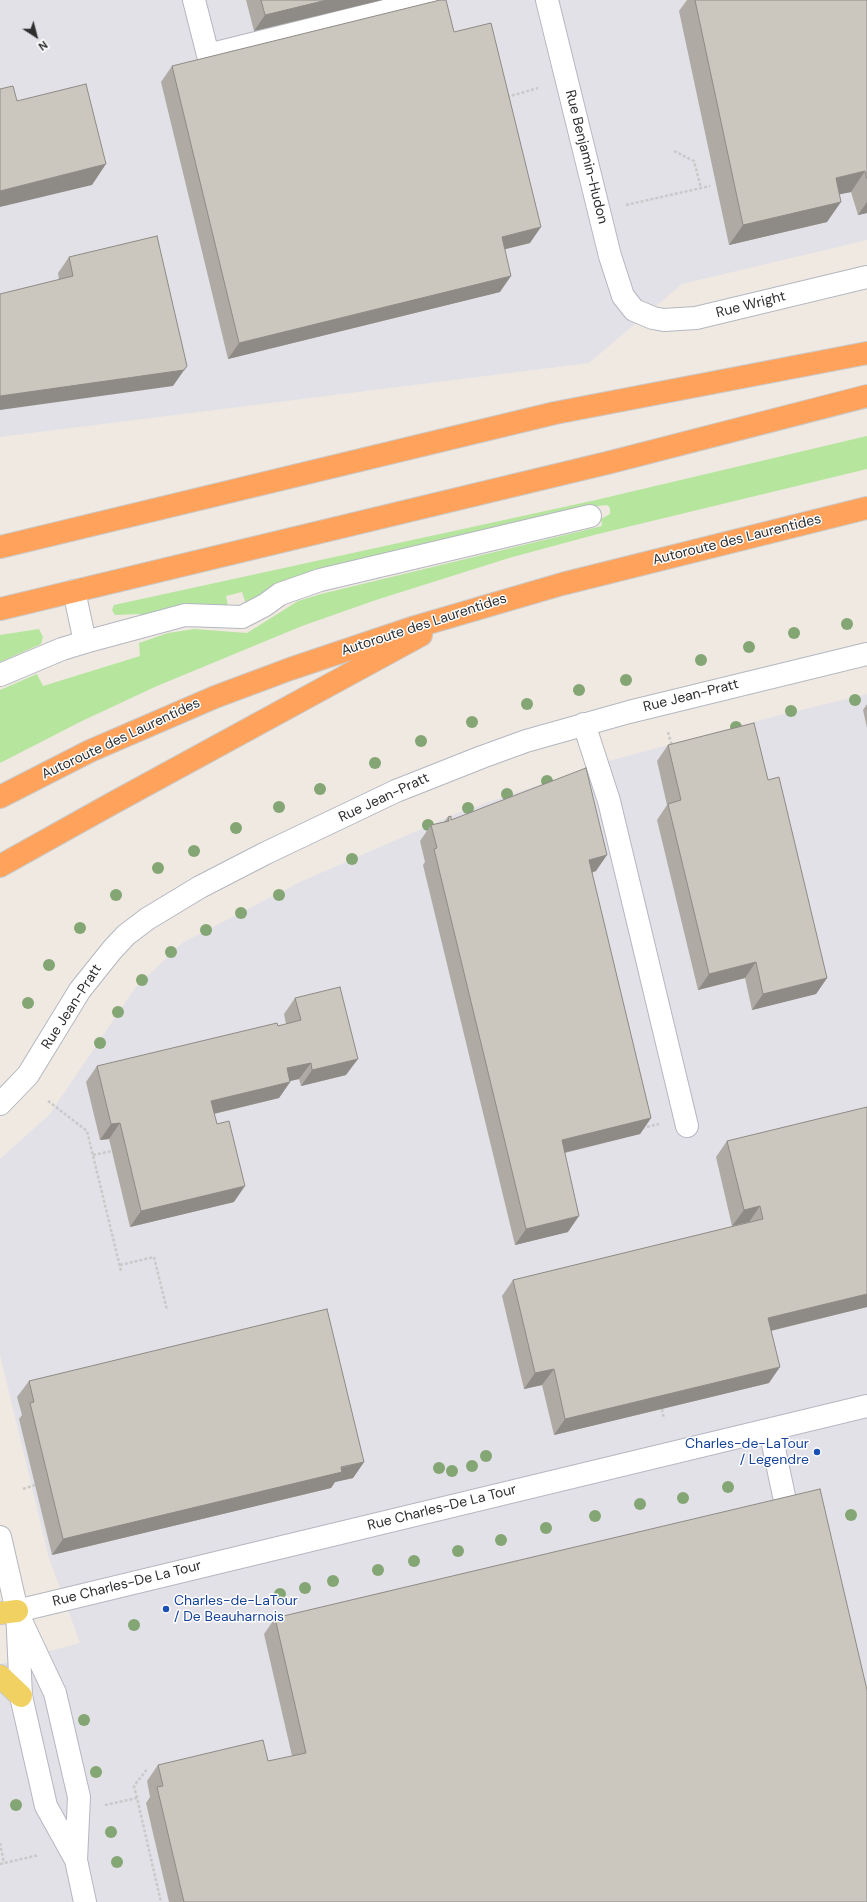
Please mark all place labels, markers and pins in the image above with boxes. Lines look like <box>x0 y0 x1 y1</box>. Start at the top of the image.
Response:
place label: Charles-de-LaTour / Legendre <box>685 1436 809 1468</box>
marker: Charles-de-LaTour / Legendre <box>812 1447 822 1457</box>
place label: Charles-de-LaTour / De Beauharnois <box>174 1593 298 1626</box>
marker: Charles-de-LaTour / De Beauharnois <box>161 1604 171 1614</box>

